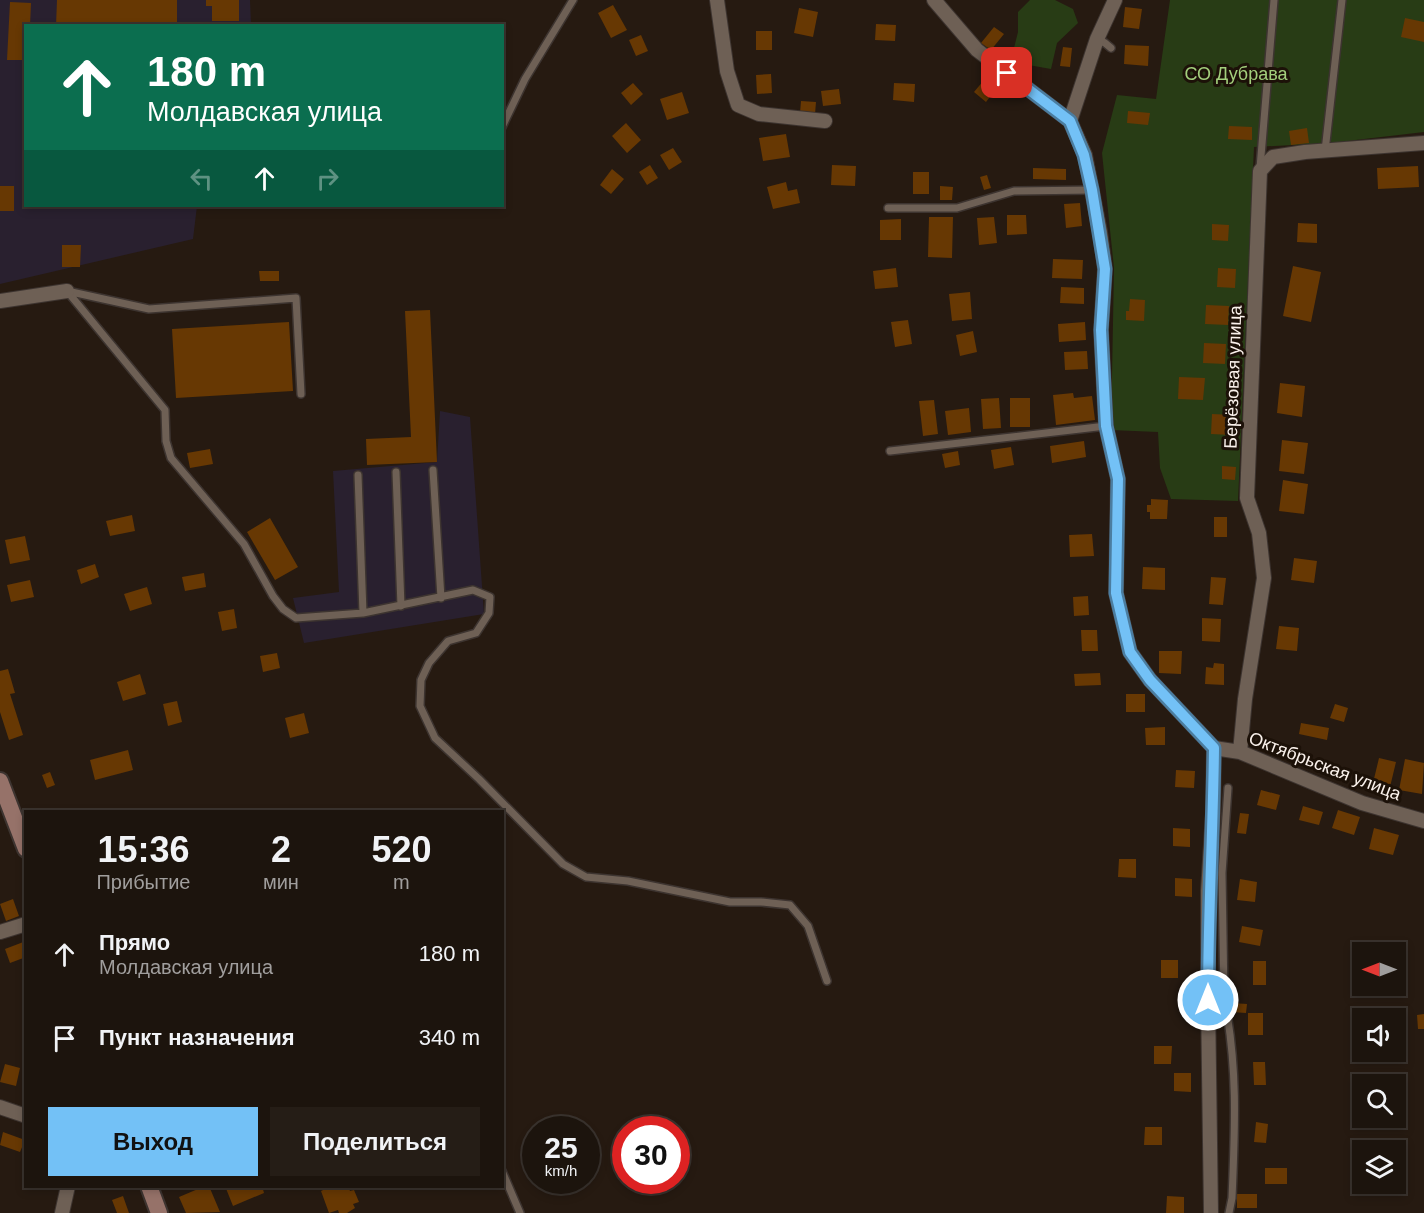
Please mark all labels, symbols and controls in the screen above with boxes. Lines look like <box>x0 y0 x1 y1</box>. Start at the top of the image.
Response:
pin <box>981 47 1032 98</box>
icon: ahead <box>48 48 126 126</box>
text: 180 m <box>147 48 266 95</box>
icon: arrive <box>990 56 1023 89</box>
park label: СО Дубрава <box>1184 64 1289 84</box>
text: Молдавская улица <box>147 97 382 127</box>
icon: left <box>185 162 218 195</box>
icon: ahead <box>248 162 281 195</box>
icon: right <box>311 162 344 195</box>
street label: Берёзовая улица <box>1221 304 1246 449</box>
street label: Октябрьская улица <box>1246 728 1405 805</box>
text: 15:36 <box>97 829 190 870</box>
text: 2 <box>271 829 291 870</box>
text: 520 <box>371 829 431 870</box>
text: Прибытие <box>96 871 190 893</box>
text: мин <box>263 871 299 893</box>
text: m <box>393 871 410 893</box>
text: Прямо <box>99 930 170 955</box>
icon: ahead <box>48 938 81 971</box>
text: 180 m <box>419 941 480 966</box>
north arrow <box>1352 942 1406 996</box>
map controls <box>1352 942 1406 1194</box>
text: Молдавская улица <box>99 956 273 978</box>
position arrow <box>1176 968 1240 1032</box>
button: sound <box>1352 1008 1406 1062</box>
icon: arrive <box>48 1022 81 1055</box>
text: Пункт назначения <box>99 1025 295 1050</box>
text: 340 m <box>419 1025 480 1050</box>
button: search <box>1352 1074 1406 1128</box>
button: Выход <box>48 1107 258 1176</box>
button: Поделиться <box>270 1107 480 1176</box>
speed limit sign: 30 <box>612 1116 690 1194</box>
text: 25 <box>544 1131 578 1164</box>
button: layers <box>1352 1140 1406 1194</box>
text: km/h <box>545 1162 577 1179</box>

